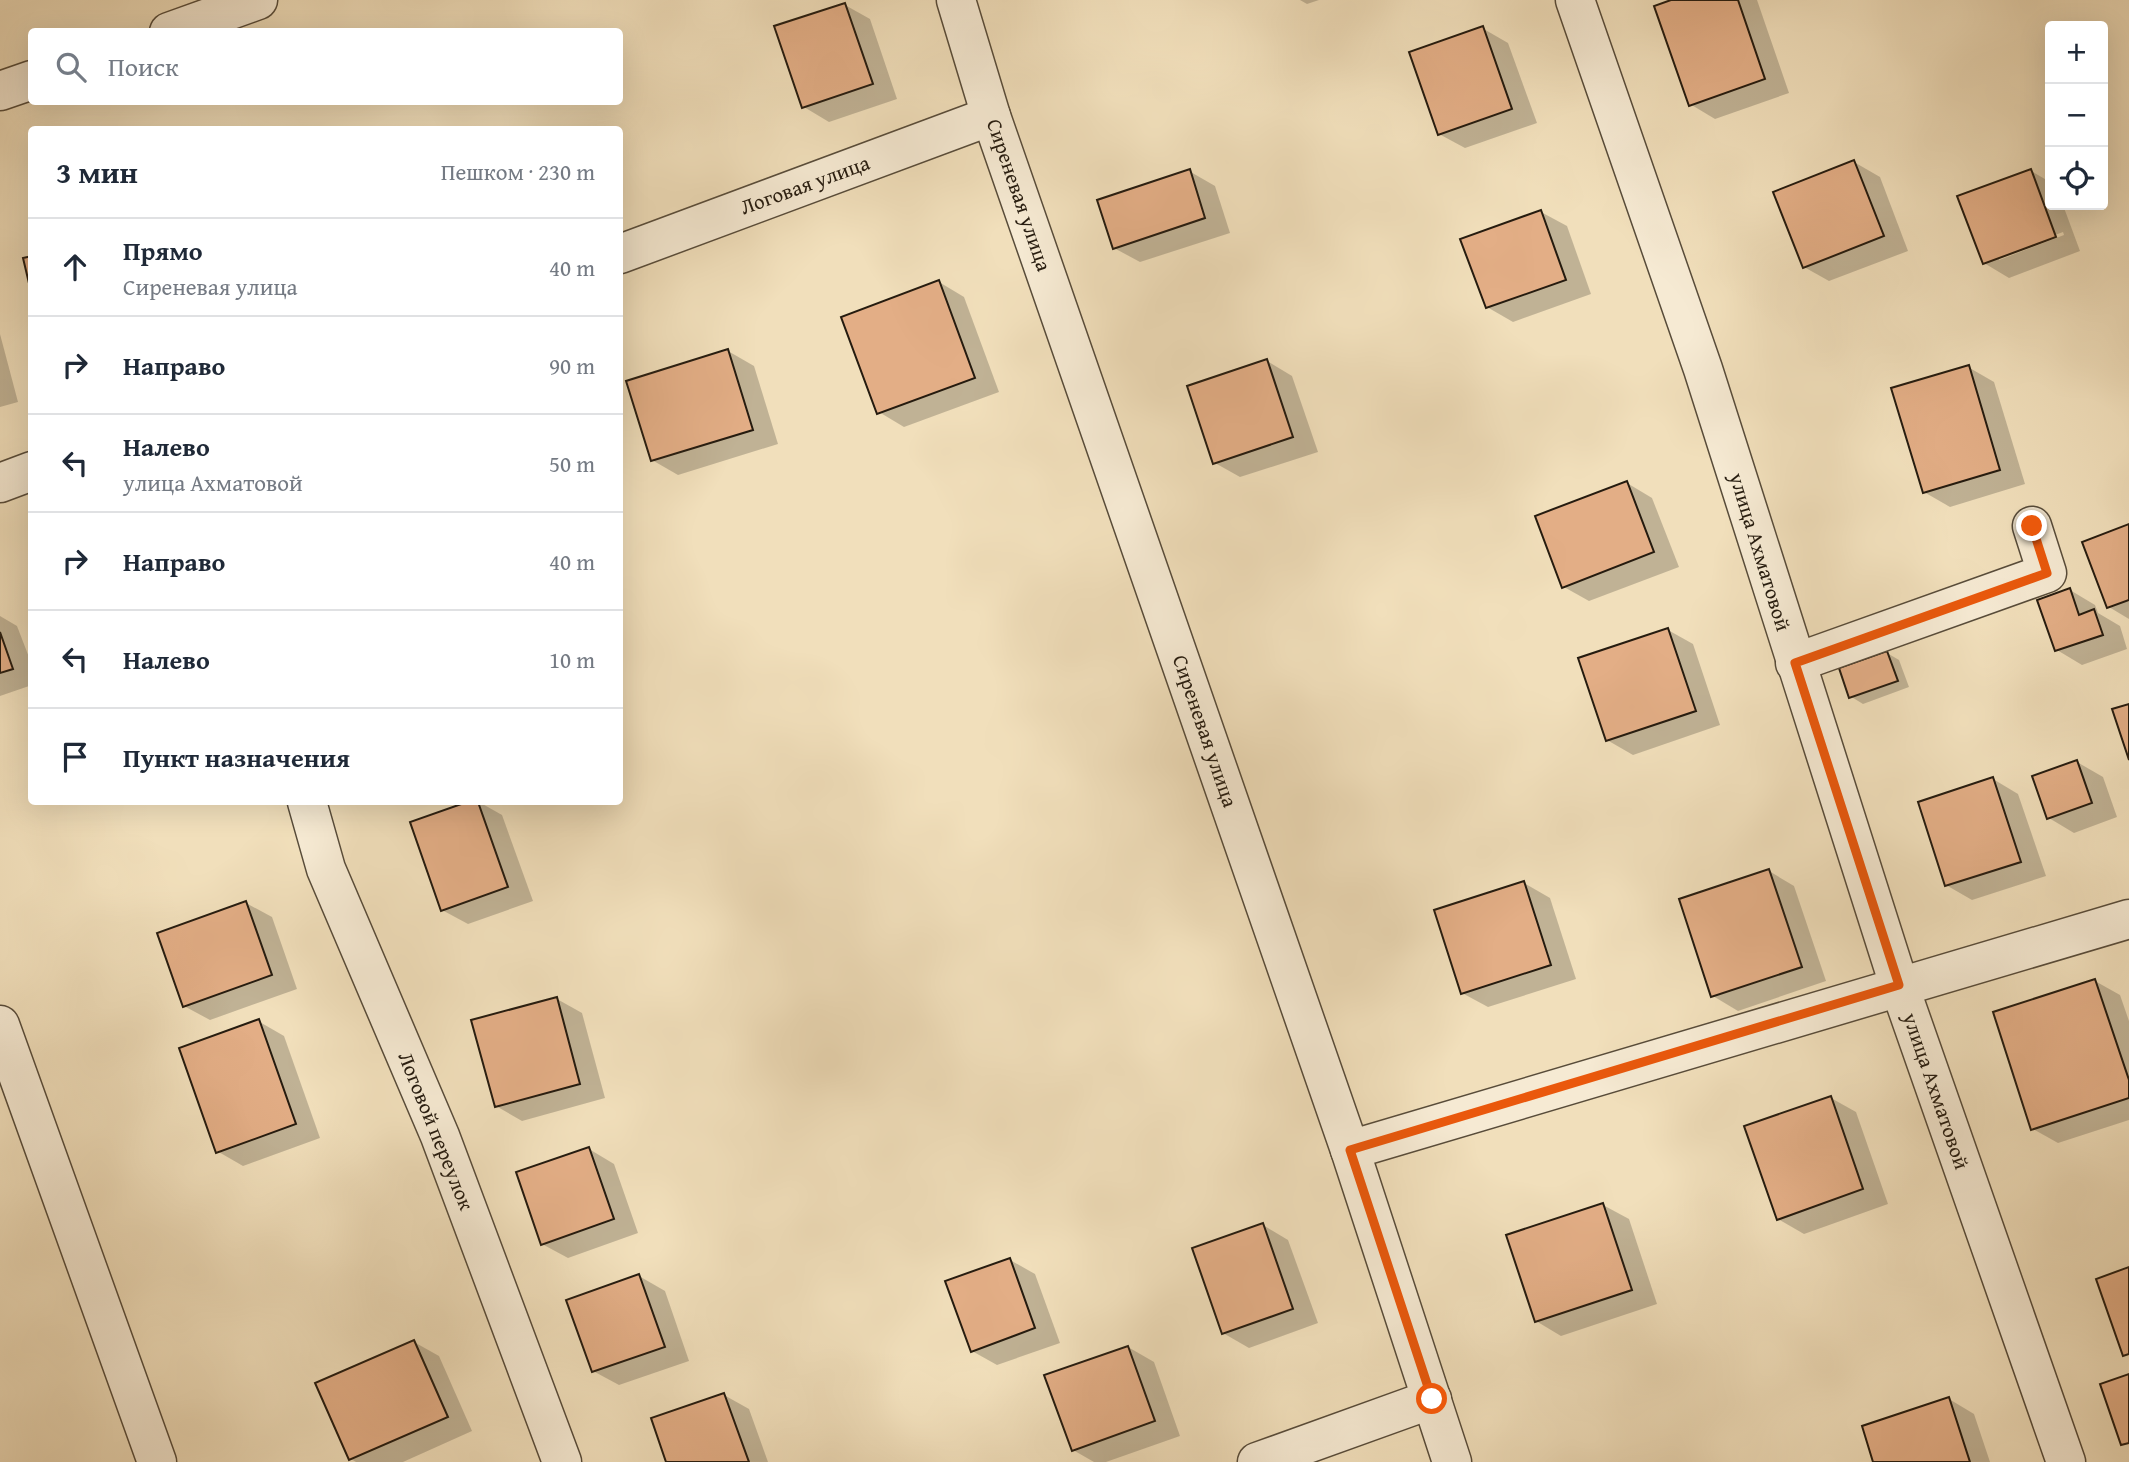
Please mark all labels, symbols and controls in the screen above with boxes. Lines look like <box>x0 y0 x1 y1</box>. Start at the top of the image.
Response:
map controls <box>2045 21 2108 210</box>
button: + <box>2045 21 2108 84</box>
search box <box>28 28 623 105</box>
text: Поиск <box>108 47 179 86</box>
icon: search <box>52 48 90 86</box>
button: − <box>2045 84 2108 147</box>
street label: Сиреневая улица <box>979 114 1060 275</box>
street label: Логовая улица <box>736 147 874 222</box>
button: locate <box>2045 147 2108 210</box>
text: 3 мин <box>56 150 138 194</box>
text: Пешком · 230 m <box>441 155 595 188</box>
text: Прямо <box>123 231 203 270</box>
icon: ahead <box>56 248 94 286</box>
text: 40 m <box>549 251 595 284</box>
text: Сиреневая улица <box>123 270 297 303</box>
icon: right <box>56 346 94 384</box>
text: Направо <box>123 346 225 385</box>
text: 90 m <box>549 349 595 382</box>
text: Налево <box>123 427 210 466</box>
icon: left <box>56 444 94 482</box>
text: 50 m <box>549 447 595 480</box>
text: улица Ахматовой <box>123 466 303 499</box>
street label: улица Ахматовой <box>1721 468 1799 635</box>
route end <box>2016 510 2047 541</box>
icon: right <box>56 542 94 580</box>
text: Направо <box>123 542 225 581</box>
text: 40 m <box>549 545 595 578</box>
icon: left <box>56 640 94 678</box>
text: Налево <box>123 640 210 679</box>
text: 10 m <box>549 643 595 676</box>
street label: Сиреневая улица <box>1165 650 1246 811</box>
icon: arrive <box>56 738 94 776</box>
text: Пункт назначения <box>123 738 350 777</box>
street label: улица Ахматовой <box>1895 1007 1978 1173</box>
street label: Логовой переулок <box>391 1047 482 1215</box>
route start <box>1416 1383 1447 1414</box>

